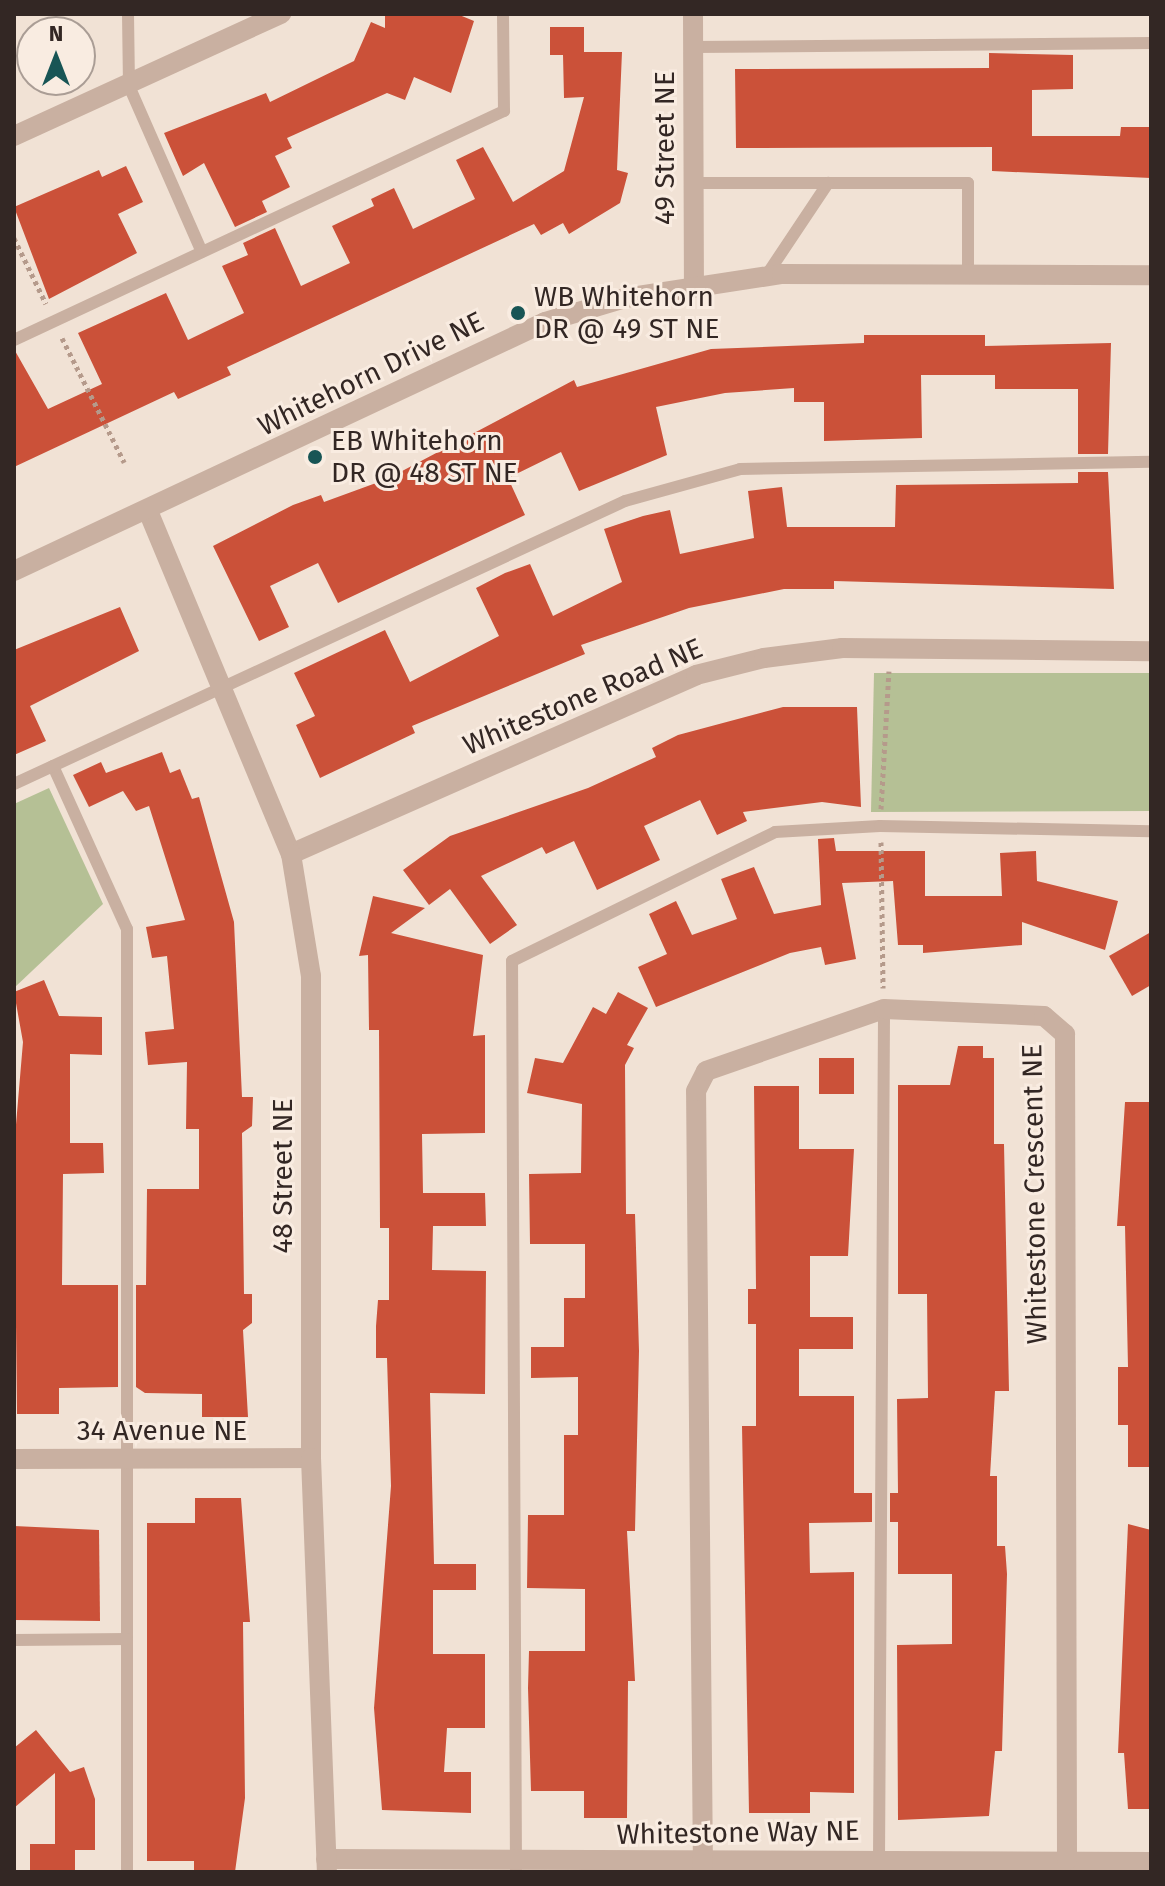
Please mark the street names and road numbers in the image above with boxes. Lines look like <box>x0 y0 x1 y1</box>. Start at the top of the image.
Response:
street label: 49 Street NE <box>648 71 682 225</box>
street label: Whitehorn Drive NE <box>253 305 489 443</box>
street label: Whitestone Road NE <box>458 631 708 763</box>
street label: Whitestone Crescent NE <box>1016 1044 1054 1344</box>
street label: 48 Street NE <box>266 1098 300 1254</box>
street label: 34 Avenue NE <box>77 1414 247 1448</box>
street label: Whitestone Way NE <box>616 1814 860 1852</box>

